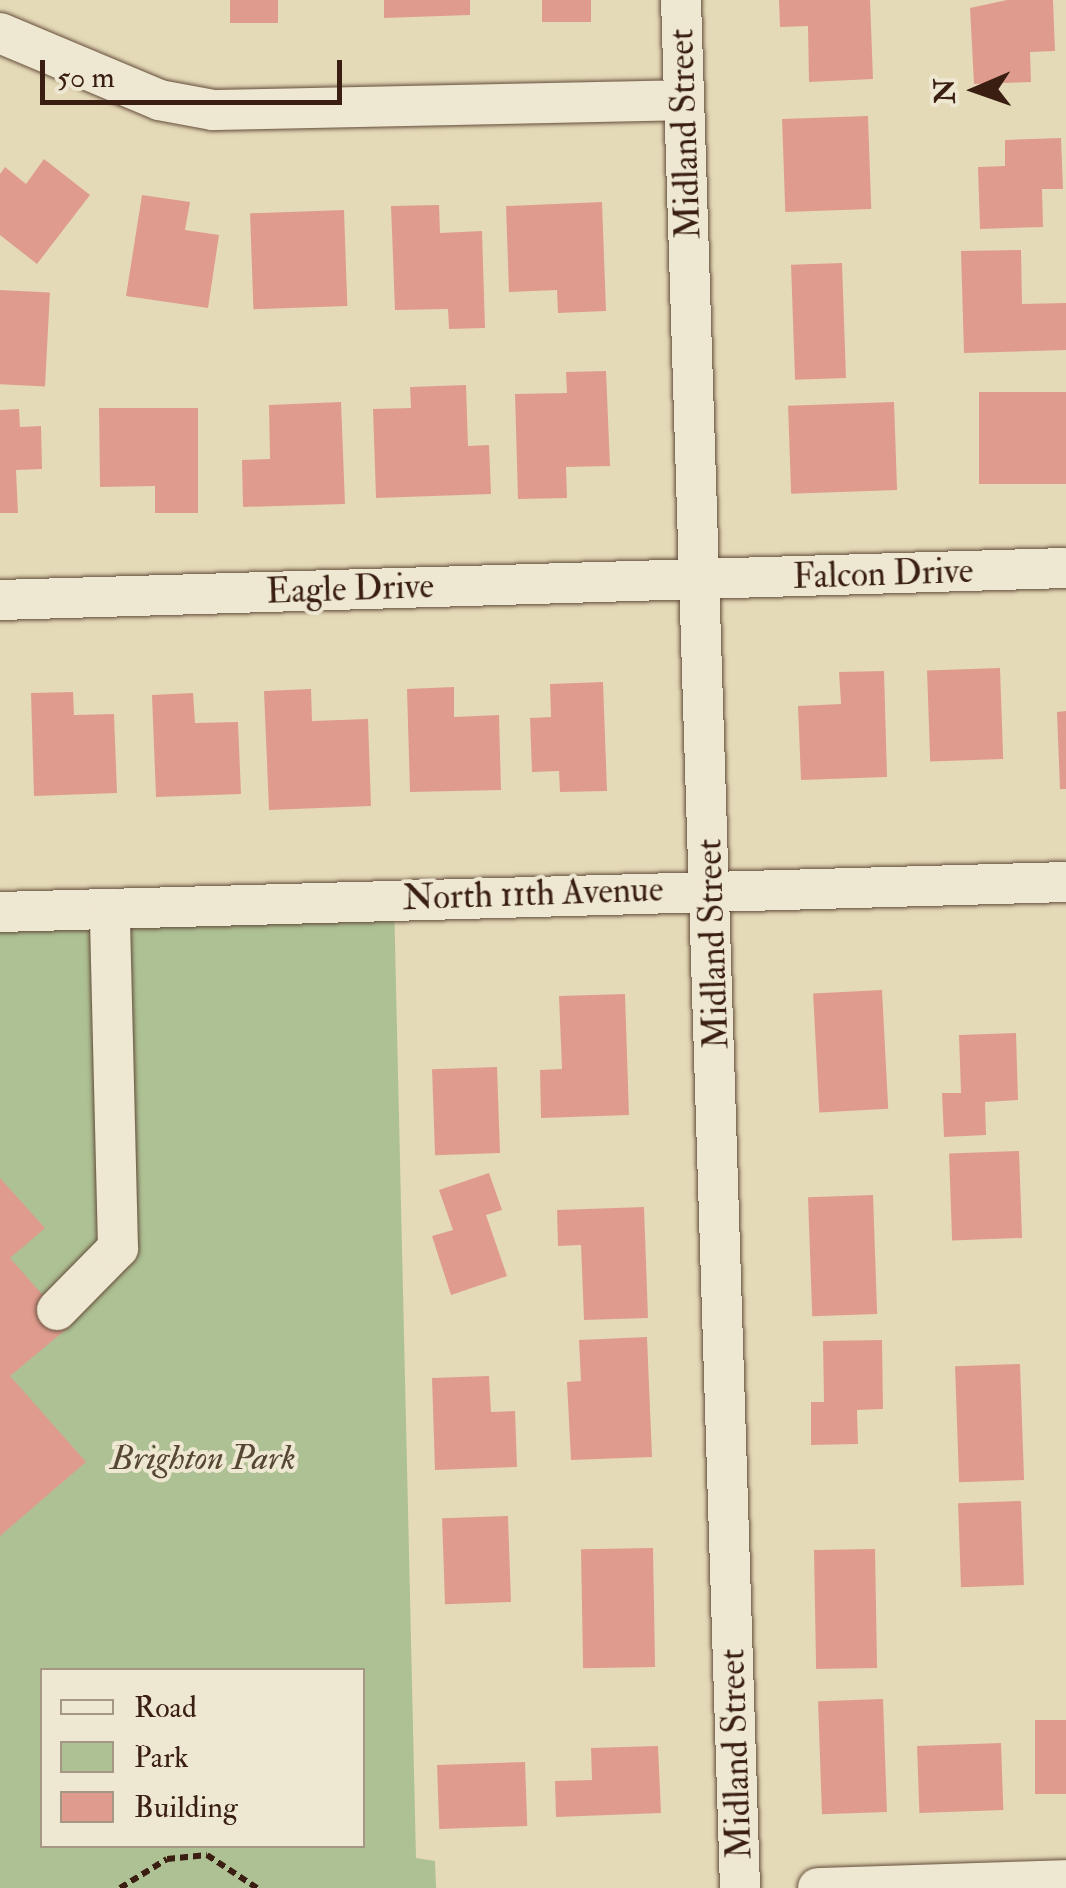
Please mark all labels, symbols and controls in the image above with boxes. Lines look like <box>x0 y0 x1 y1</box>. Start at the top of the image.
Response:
street label: Midland Street <box>660 28 710 240</box>
scale bar <box>45 40 348 102</box>
north arrow <box>926 40 1026 140</box>
text: 50 m <box>57 59 115 96</box>
text: N <box>928 78 963 104</box>
street label: Falcon Drive <box>792 550 974 598</box>
street label: Eagle Drive <box>265 565 435 613</box>
street label: Midland Street <box>688 838 738 1050</box>
street label: North 11th Avenue <box>402 868 664 920</box>
park label: Brighton Park <box>110 1437 296 1479</box>
street label: Midland Street <box>711 1648 761 1860</box>
legend <box>40 1668 365 1848</box>
text: Road <box>134 1689 197 1726</box>
text: Park <box>134 1739 189 1776</box>
text: Building <box>134 1789 238 1826</box>

